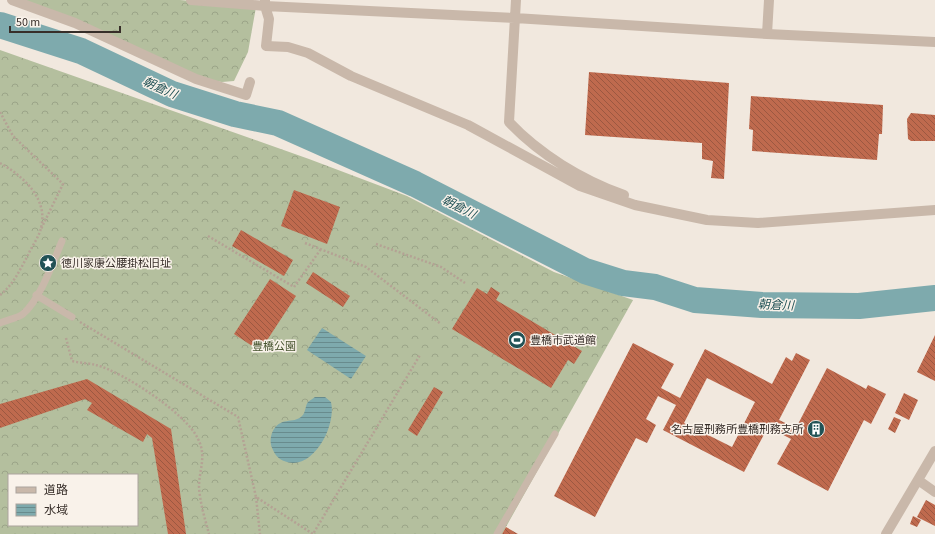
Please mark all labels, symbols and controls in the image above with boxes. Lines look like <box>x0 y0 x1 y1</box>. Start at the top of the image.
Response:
scale bar <box>10 8 120 34</box>
text: 50 m <box>16 14 40 31</box>
water label: 朝倉川 <box>140 73 182 104</box>
water label: 朝倉川 <box>439 192 480 224</box>
place icon: 徳川家康公腰掛松旧址 <box>38 253 58 273</box>
place label: 徳川家康公腰掛松旧址 <box>61 256 171 271</box>
water label: 朝倉川 <box>758 296 796 315</box>
sports icon: 豊橋市武道館 <box>507 330 527 350</box>
place label: 豊橋市武道館 <box>530 333 596 348</box>
park label: 豊橋公園 <box>252 339 296 354</box>
building icon: 名古屋刑務所豊橋刑務支所 <box>806 419 826 439</box>
place label: 名古屋刑務所豊橋刑務支所 <box>671 422 804 437</box>
legend <box>8 474 138 526</box>
text: 道路 <box>44 482 68 499</box>
text: 水域 <box>44 502 68 519</box>

